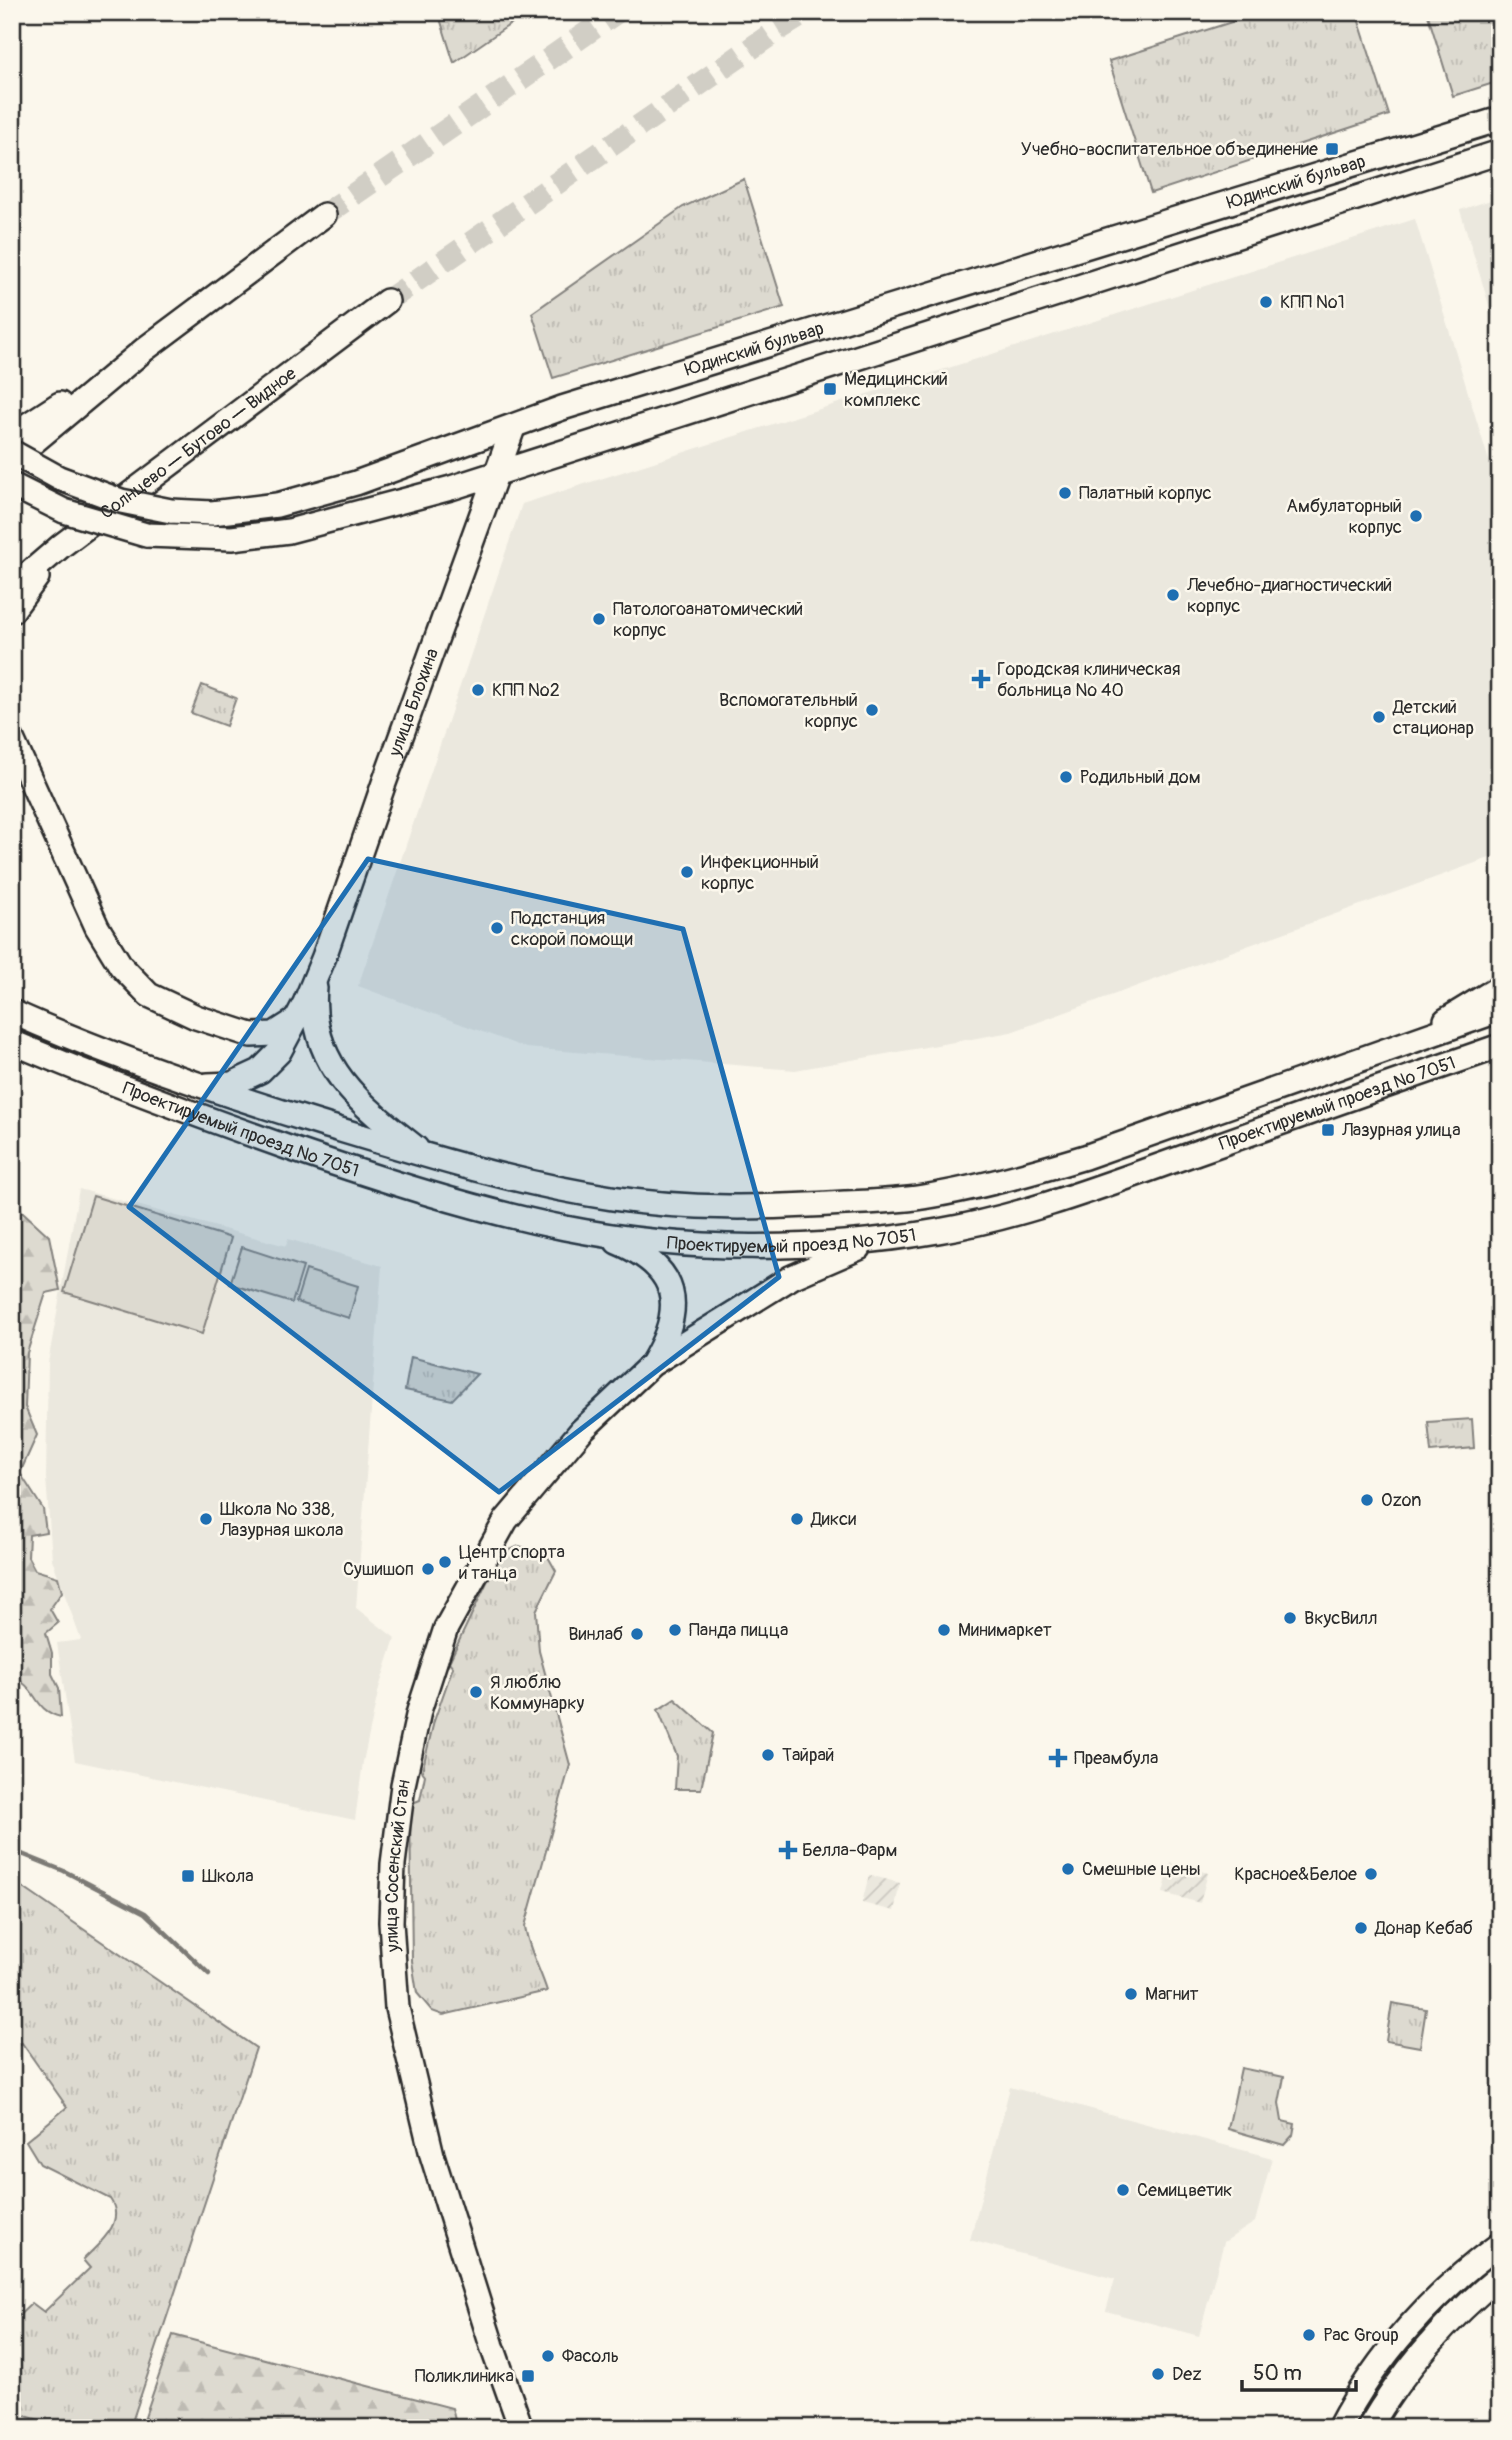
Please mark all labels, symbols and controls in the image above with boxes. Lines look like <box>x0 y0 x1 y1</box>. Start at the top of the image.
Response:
place label: Учебно-воспитательное объединение <box>1021 138 1318 161</box>
marker: Учебно-воспитательное объединение <box>1324 141 1340 157</box>
street label: Юдинский бульвар <box>1224 150 1368 214</box>
place label: КПП №1 <box>1280 291 1345 314</box>
marker: КПП №1 <box>1258 294 1274 310</box>
street label: Юдинский бульвар <box>682 317 827 381</box>
street label: Солнцево — Бутово — Видное <box>96 362 301 524</box>
place label: Медицинский комплекс <box>844 368 948 412</box>
marker: Медицинский комплекс <box>822 381 838 397</box>
place label: Палатный корпус <box>1079 482 1212 505</box>
marker: Палатный корпус <box>1057 485 1073 501</box>
place label: Амбулаторный корпус <box>1286 495 1402 539</box>
marker: Амбулаторный корпус <box>1408 508 1424 524</box>
place label: Лечебно-диагностический корпус <box>1186 574 1392 618</box>
marker: Лечебно-диагностический корпус <box>1165 587 1181 603</box>
place label: Патологоанатомический корпус <box>613 598 803 642</box>
marker: Патологоанатомический корпус <box>591 611 607 627</box>
street label: улица Блохина <box>383 645 444 760</box>
place label: Городская клиническая больница № 40 <box>997 658 1180 702</box>
marker: Городская клиническая больница № 40 <box>971 669 991 689</box>
place label: КПП №2 <box>492 679 560 702</box>
marker: КПП №2 <box>470 682 486 698</box>
place label: Вспомогательный корпус <box>719 689 858 733</box>
place label: Детский стационар <box>1392 696 1474 740</box>
marker: Вспомогательный корпус <box>864 702 880 718</box>
marker: Детский стационар <box>1371 709 1387 725</box>
place label: Родильный дом <box>1080 766 1201 789</box>
marker: Родильный дом <box>1058 769 1074 785</box>
place label: Инфекционный корпус <box>701 851 819 895</box>
marker: Инфекционный корпус <box>679 864 695 880</box>
place label: Подстанция скорой помощи <box>511 907 633 951</box>
marker: Подстанция скорой помощи <box>489 920 505 936</box>
street label: Проектируемый проезд № 7051 <box>1216 1051 1459 1156</box>
street label: Проектируемый проезд № 7051 <box>119 1077 362 1183</box>
place label: Лазурная улица <box>1341 1119 1461 1142</box>
marker: Лазурная улица <box>1320 1122 1336 1138</box>
street label: Проектируемый проезд № 7051 <box>666 1224 918 1258</box>
place label: Ozon <box>1381 1489 1421 1512</box>
marker: Ozon <box>1359 1492 1375 1508</box>
place label: Школа № 338, Лазурная школа <box>219 1498 343 1542</box>
place label: Дикси <box>810 1508 856 1531</box>
marker: Школа № 338, Лазурная школа <box>198 1511 214 1527</box>
marker: Дикси <box>789 1511 805 1527</box>
place label: Центр спорта и танца <box>459 1541 565 1585</box>
marker: Центр спорта и танца <box>437 1554 453 1570</box>
place label: Сушишоп <box>343 1558 414 1581</box>
marker: Сушишоп <box>420 1561 436 1577</box>
place label: ВкусВилл <box>1304 1607 1377 1630</box>
marker: ВкусВилл <box>1282 1610 1298 1626</box>
place label: Панда пицца <box>689 1619 788 1642</box>
place label: Минимаркет <box>958 1619 1052 1642</box>
marker: Панда пицца <box>667 1622 683 1638</box>
marker: Минимаркет <box>936 1622 952 1638</box>
place label: Винлаб <box>568 1623 623 1646</box>
marker: Винлаб <box>629 1626 645 1642</box>
place label: Я люблю Коммунарку <box>490 1671 585 1715</box>
marker: Я люблю Коммунарку <box>468 1684 484 1700</box>
place label: Тайрай <box>782 1744 835 1767</box>
marker: Тайрай <box>760 1747 776 1763</box>
place label: Преамбула <box>1074 1747 1158 1770</box>
marker: Преамбула <box>1048 1748 1068 1768</box>
street label: улица Сосенский Стан <box>380 1777 416 1954</box>
place label: Белла-Фарм <box>802 1839 897 1862</box>
marker: Белла-Фарм <box>780 1842 796 1858</box>
place label: Смешные цены <box>1082 1858 1201 1881</box>
marker: Смешные цены <box>1060 1861 1076 1877</box>
place label: Красное&Белое <box>1234 1863 1357 1886</box>
place label: Школа <box>202 1865 254 1888</box>
marker: Красное&Белое <box>1363 1866 1379 1882</box>
marker: Школа <box>180 1868 196 1884</box>
place label: Донар Кебаб <box>1374 1917 1473 1940</box>
marker: Донар Кебаб <box>1353 1920 1369 1936</box>
place label: Магнит <box>1145 1983 1198 2006</box>
marker: Магнит <box>1123 1986 1139 2002</box>
place label: Семицветик <box>1137 2179 1232 2202</box>
marker: Семицветик <box>1115 2182 1131 2198</box>
place label: Pac Group <box>1323 2324 1399 2347</box>
marker: Pac Group <box>1301 2327 1317 2343</box>
place label: Фасоль <box>562 2345 619 2368</box>
marker: Фасоль <box>540 2348 556 2364</box>
scale bar <box>1242 2349 1356 2393</box>
text: 50 m <box>1253 2360 1302 2387</box>
place label: Dez <box>1172 2363 1202 2386</box>
place label: Поликлиника <box>415 2365 514 2388</box>
marker: Dez <box>1150 2366 1166 2382</box>
marker: Поликлиника <box>520 2368 536 2384</box>

